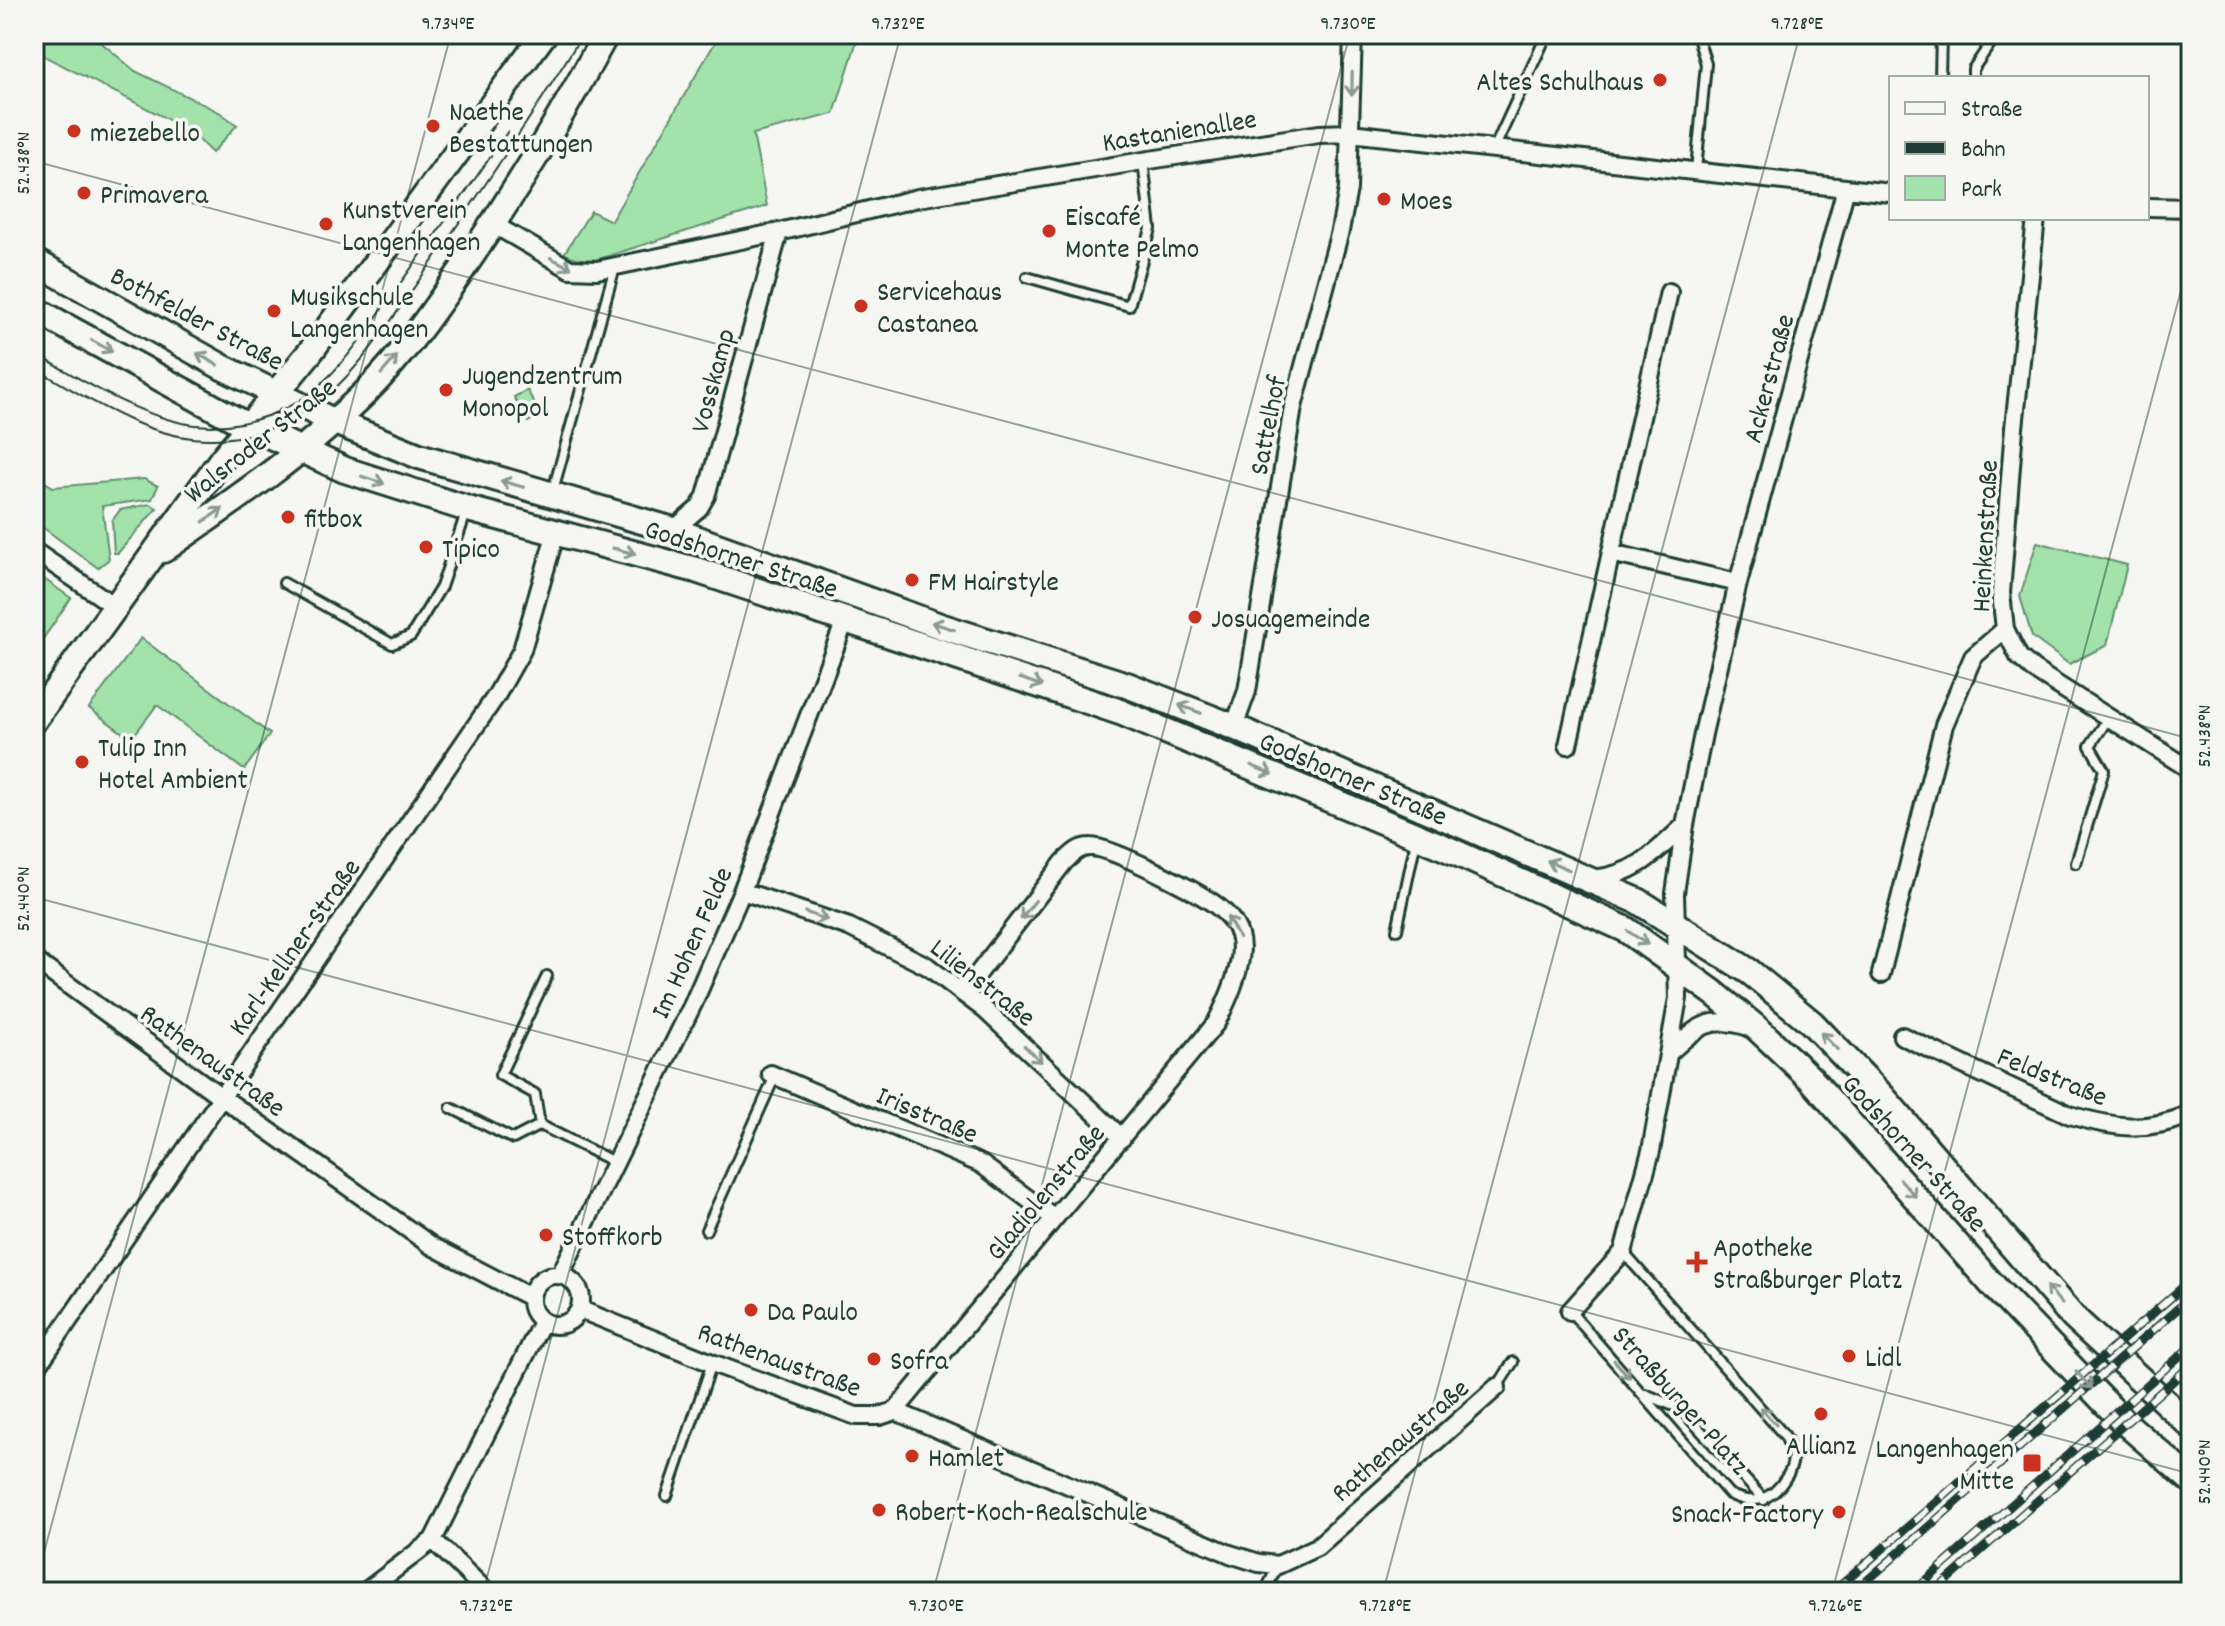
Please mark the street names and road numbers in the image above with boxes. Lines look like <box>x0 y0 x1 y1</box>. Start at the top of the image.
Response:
street label: Kastanienallee <box>1100 102 1260 166</box>
street label: Bothfelder Straße <box>102 259 290 384</box>
street label: Ackerstraße <box>1735 310 1808 448</box>
street label: Vosskamp <box>683 325 749 438</box>
street label: Walsroder Straße <box>177 370 347 516</box>
street label: Sattelhof <box>1242 372 1300 479</box>
street label: Heinkenstraße <box>1964 459 2012 614</box>
street label: Godshorner Straße <box>639 512 842 612</box>
street label: Godshorner Straße <box>1252 724 1452 839</box>
street label: Karl-Kellner-Straße <box>221 852 373 1046</box>
street label: Im Hohen Felde <box>643 862 746 1026</box>
street label: Lilienstraße <box>919 931 1042 1039</box>
street label: Rathenaustraße <box>130 996 292 1130</box>
street label: Feldstraße <box>1990 1039 2112 1120</box>
street label: Godshorner Straße <box>1830 1067 1994 1243</box>
street label: Irisstraße <box>869 1078 983 1157</box>
street label: Gladiolenstraße <box>979 1117 1117 1271</box>
street label: Rathenaustraße <box>691 1315 866 1411</box>
street label: Straßburger Platz <box>1600 1319 1757 1486</box>
street label: Rathenaustraße <box>1324 1371 1480 1514</box>

